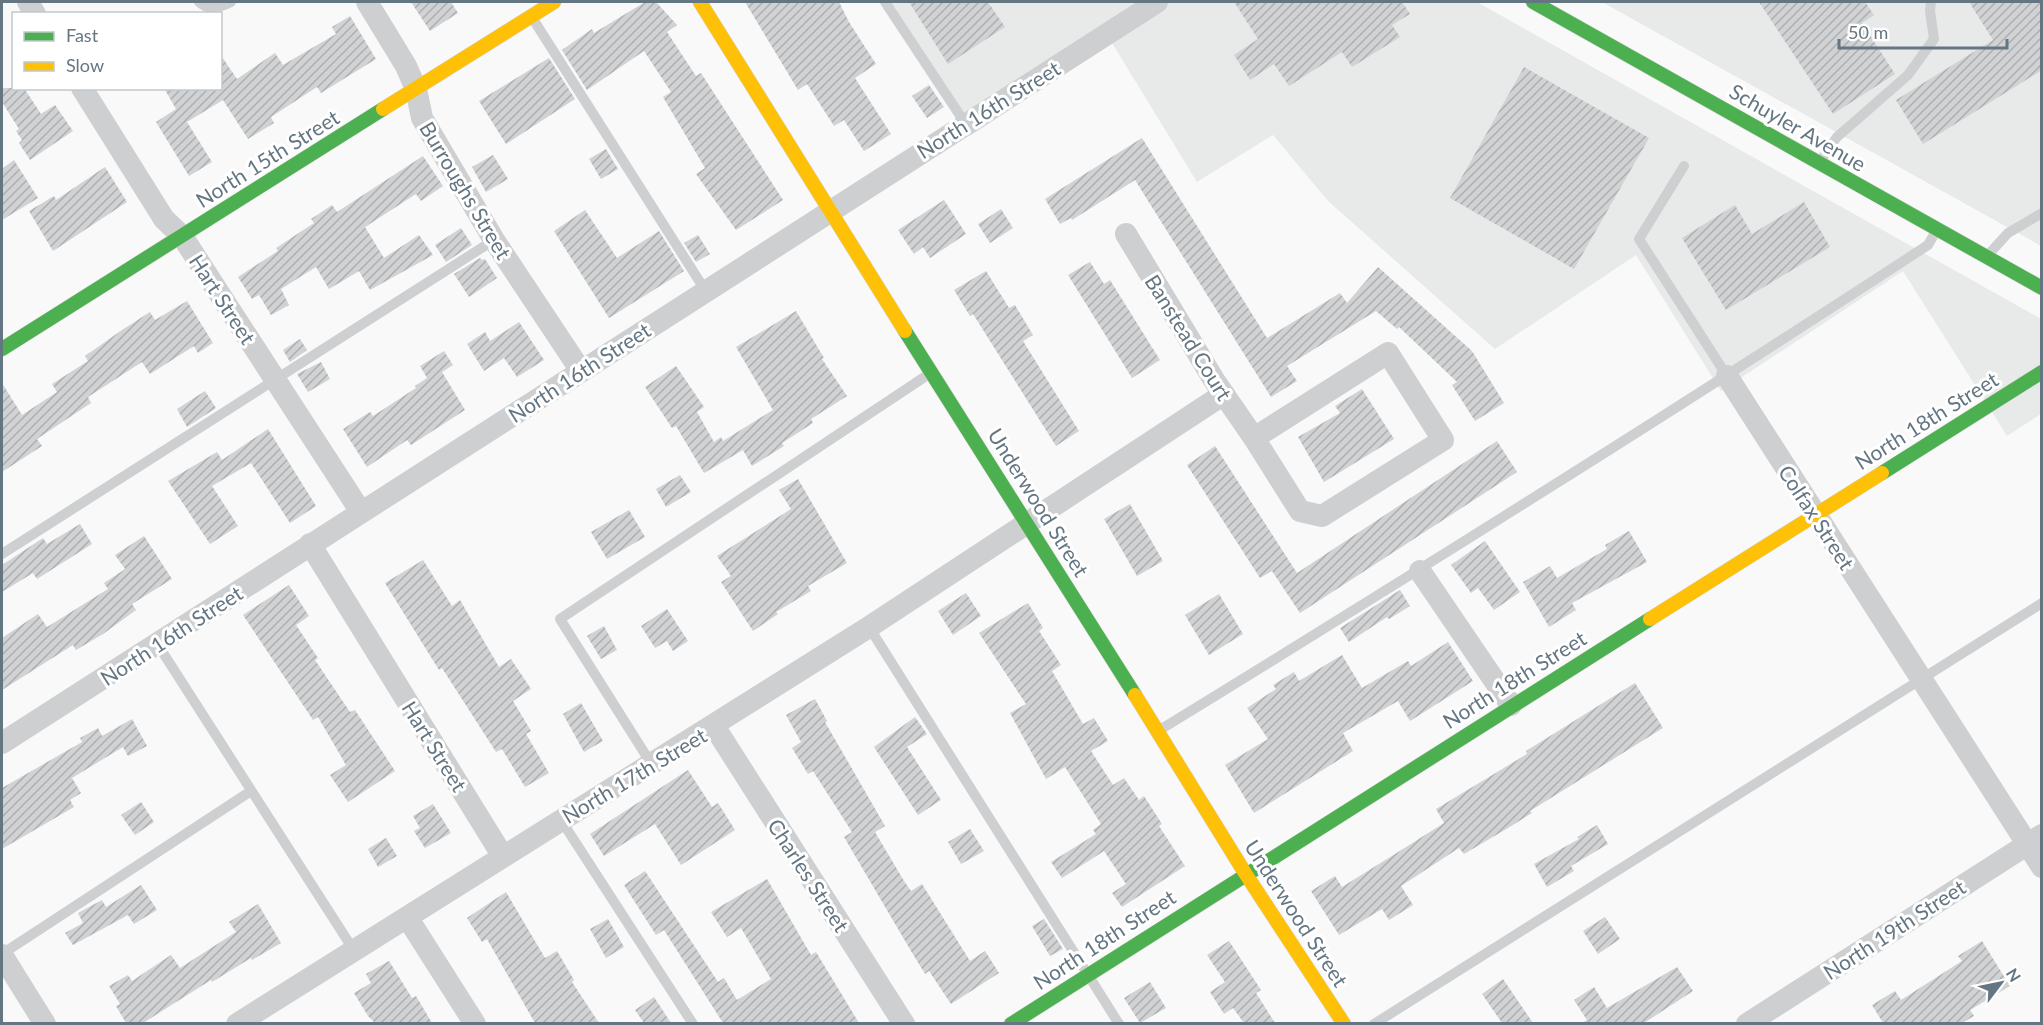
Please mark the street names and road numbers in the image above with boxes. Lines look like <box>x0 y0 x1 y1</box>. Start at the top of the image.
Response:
street label: North 16th Street <box>912 55 1065 163</box>
street label: Schuyler Avenue <box>1725 78 1871 176</box>
street label: North 15th Street <box>191 104 344 212</box>
street label: Burroughs Street <box>415 117 517 264</box>
street label: Hart Street <box>185 249 262 349</box>
street label: Banstead Court <box>1140 270 1238 405</box>
street label: North 16th Street <box>503 317 655 427</box>
street label: North 18th Street <box>1850 366 2003 474</box>
street label: Underwood Street <box>983 423 1095 581</box>
street label: Colfax Street <box>1774 460 1860 574</box>
street label: North 16th Street <box>95 580 247 690</box>
street label: North 18th Street <box>1438 625 1591 733</box>
street label: Hart Street <box>397 696 473 796</box>
street label: North 17th Street <box>557 722 711 828</box>
street label: Charles Street <box>763 814 855 937</box>
street label: Underwood Street <box>1240 835 1354 991</box>
street label: North 19th Street <box>1818 874 1970 984</box>
street label: North 18th Street <box>1028 884 1180 994</box>

